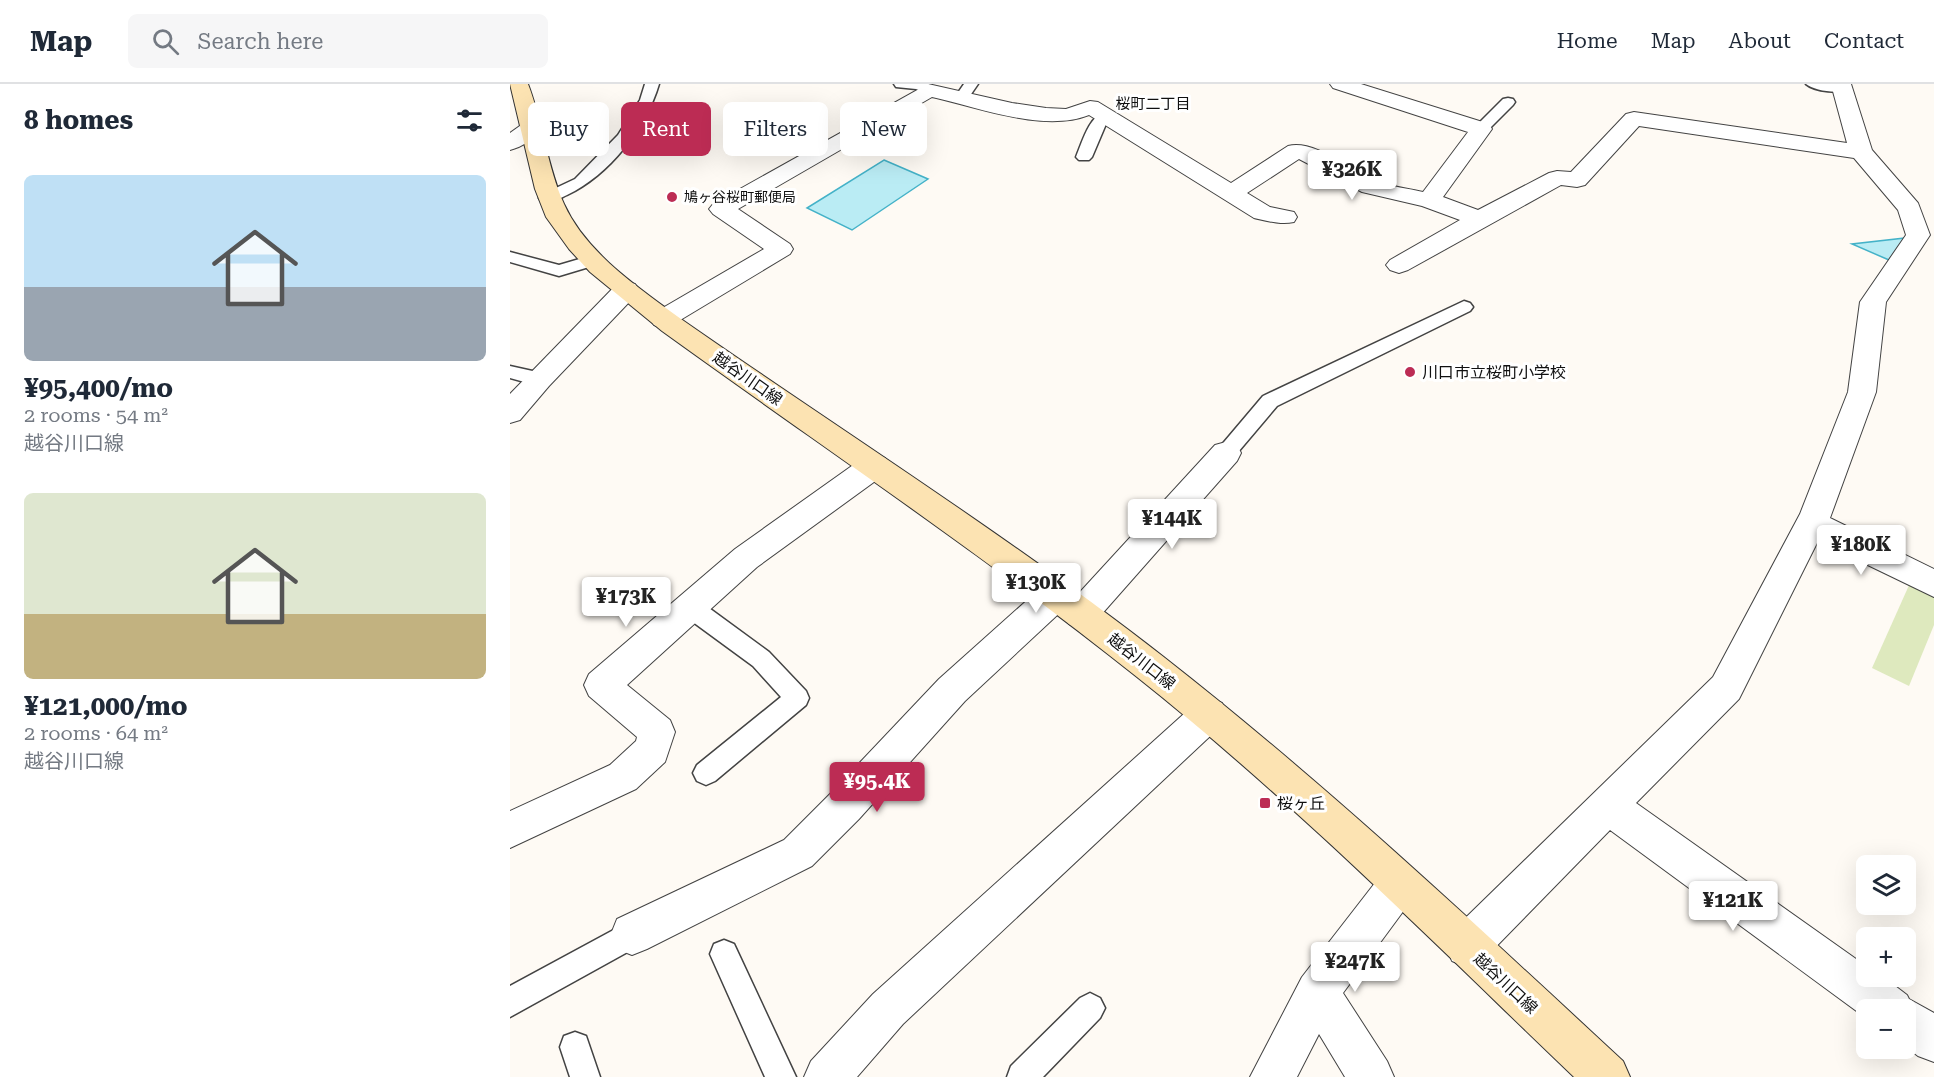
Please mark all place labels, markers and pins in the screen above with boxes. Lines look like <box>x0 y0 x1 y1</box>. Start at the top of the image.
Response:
pin: ¥326K <box>1310 150 1394 201</box>
place label: 鳩ヶ谷桜町郵便局 <box>684 189 796 205</box>
marker: 鳩ヶ谷桜町郵便局 <box>665 190 679 204</box>
place label: 川口市立桜町小学校 <box>1422 363 1566 382</box>
marker: 川口市立桜町小学校 <box>1403 365 1417 379</box>
pin: ¥144K <box>1130 499 1214 550</box>
pin: ¥180K <box>1819 525 1903 576</box>
pin: ¥130K <box>994 563 1078 614</box>
pin: ¥173K <box>584 577 668 628</box>
pin: ¥95.4K <box>828 762 926 813</box>
place label: 桜ヶ丘 <box>1277 794 1325 813</box>
marker: 桜ヶ丘 <box>1258 796 1272 810</box>
pin: ¥121K <box>1691 881 1775 932</box>
pin: ¥247K <box>1313 942 1397 993</box>

